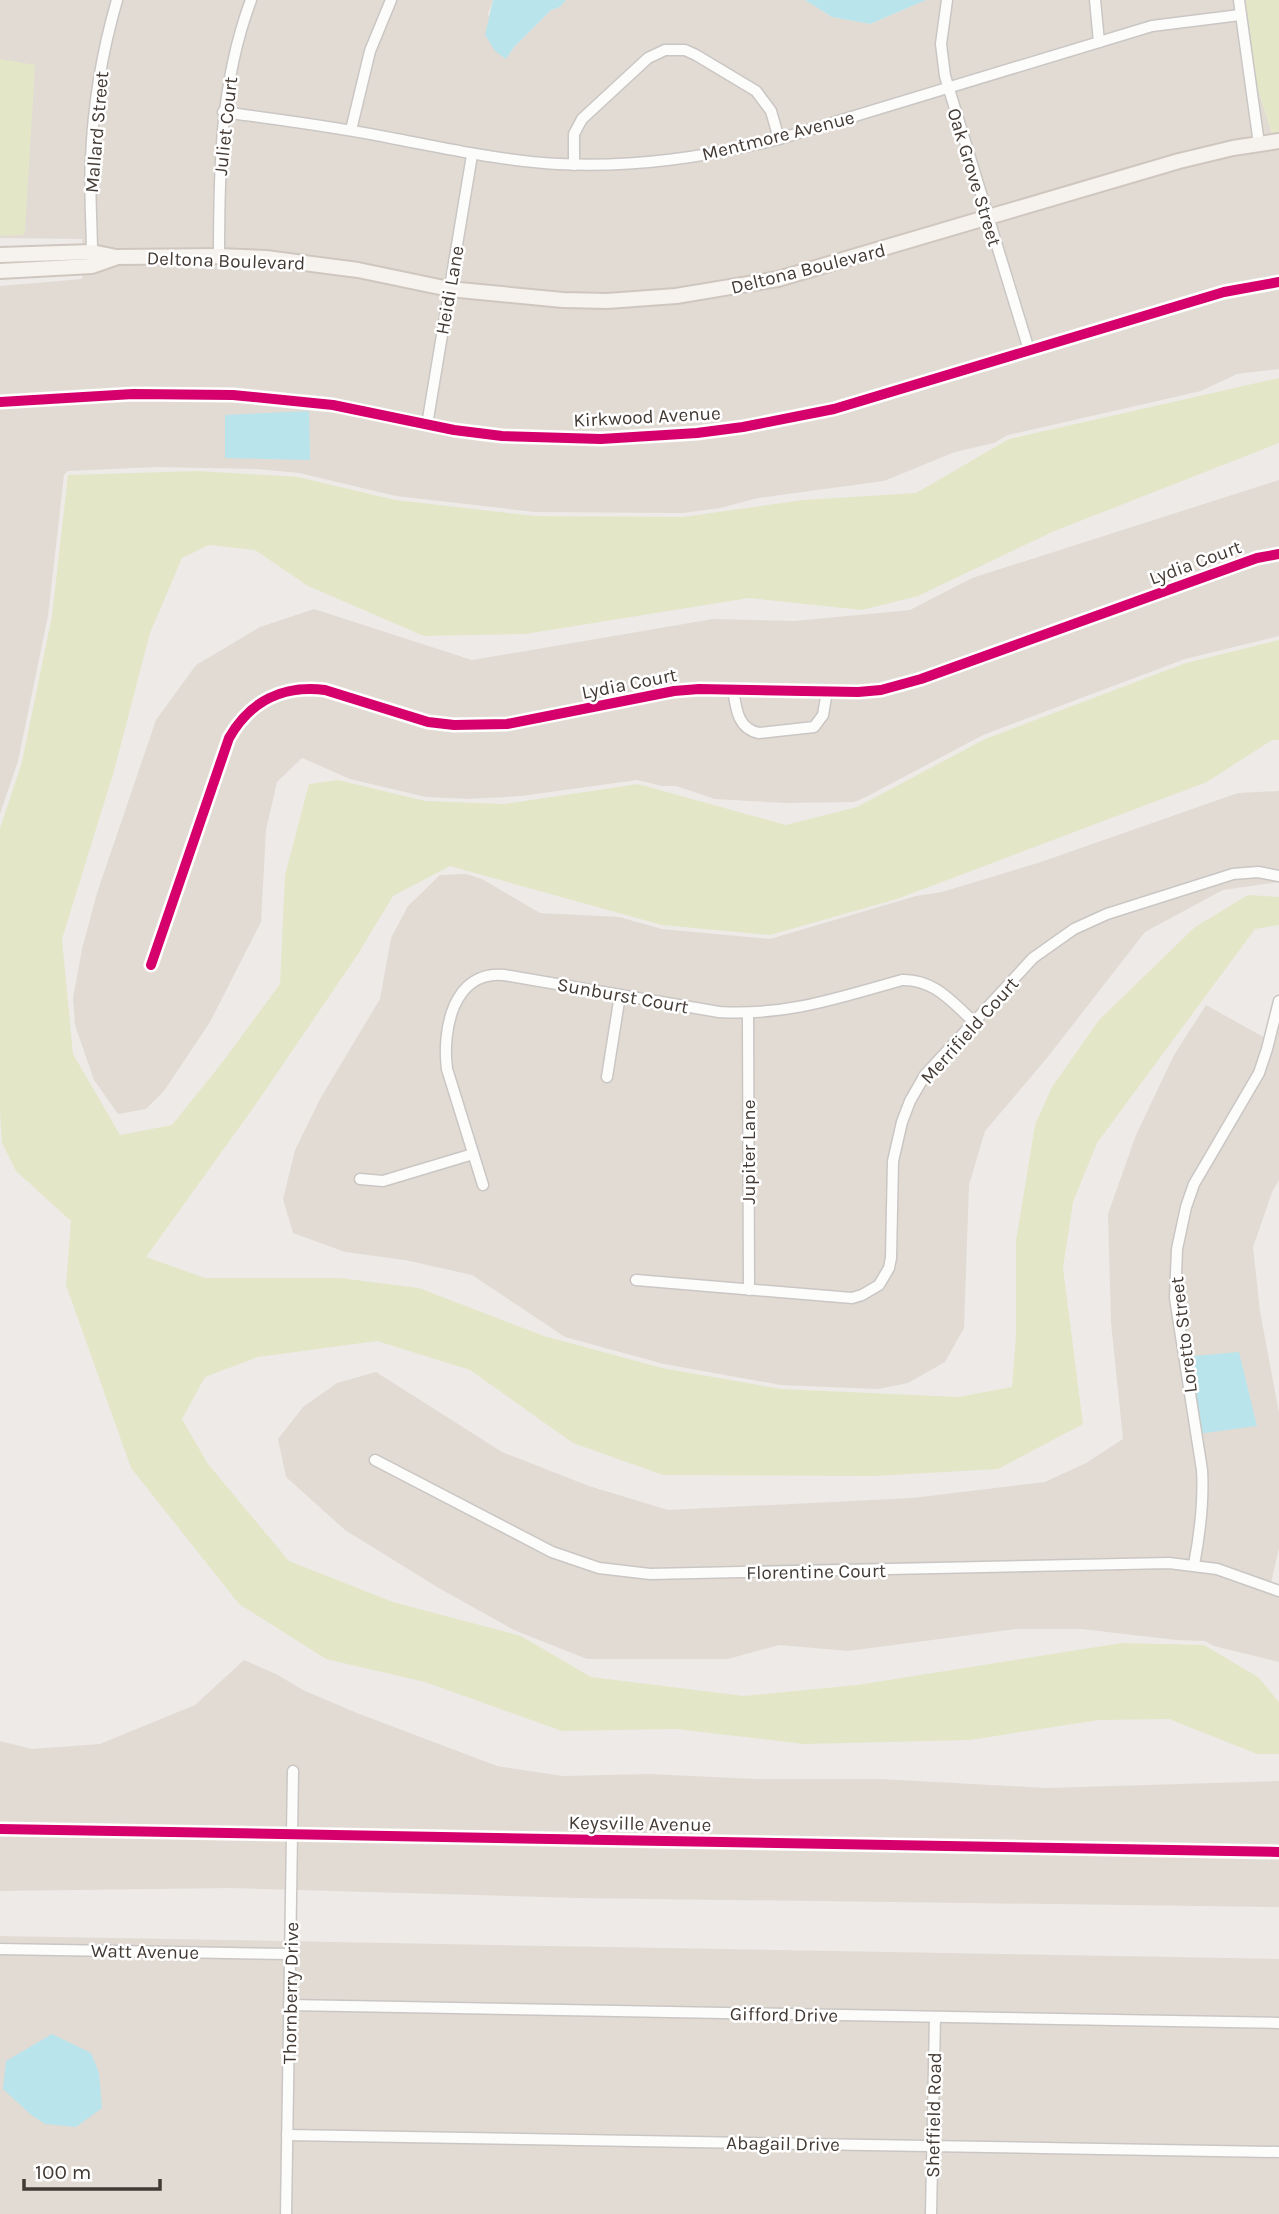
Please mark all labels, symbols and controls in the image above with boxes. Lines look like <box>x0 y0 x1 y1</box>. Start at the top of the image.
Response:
street label: Mallard Street <box>81 70 113 194</box>
street label: Juliet Court <box>210 76 242 177</box>
street label: Mentmore Avenue <box>700 106 857 166</box>
street label: Oak Grove Street <box>943 106 1006 249</box>
street label: Deltona Boulevard <box>729 239 888 299</box>
street label: Heidi Lane <box>431 244 469 336</box>
street label: Deltona Boulevard <box>146 247 306 275</box>
street label: Kirkwood Avenue <box>573 402 721 432</box>
street label: Lydia Court <box>1146 536 1245 590</box>
street label: Lydia Court <box>580 664 679 704</box>
street label: Merrifield Court <box>916 973 1023 1088</box>
street label: Sunburst Court <box>555 974 690 1018</box>
street label: Jupiter Lane <box>738 1100 760 1204</box>
street label: Loretto Street <box>1166 1275 1202 1394</box>
street label: Florentine Court <box>746 1560 886 1584</box>
street label: Keysville Avenue <box>568 1812 712 1836</box>
street label: Thornberry Drive <box>279 1922 303 2064</box>
street label: Watt Avenue <box>91 1940 199 1964</box>
street label: Gifford Drive <box>730 2003 838 2027</box>
street label: Sheffield Road <box>922 2052 946 2178</box>
street label: Abagail Drive <box>726 2132 840 2156</box>
scale bar <box>24 2148 161 2192</box>
text: 100 m <box>35 2160 92 2184</box>

